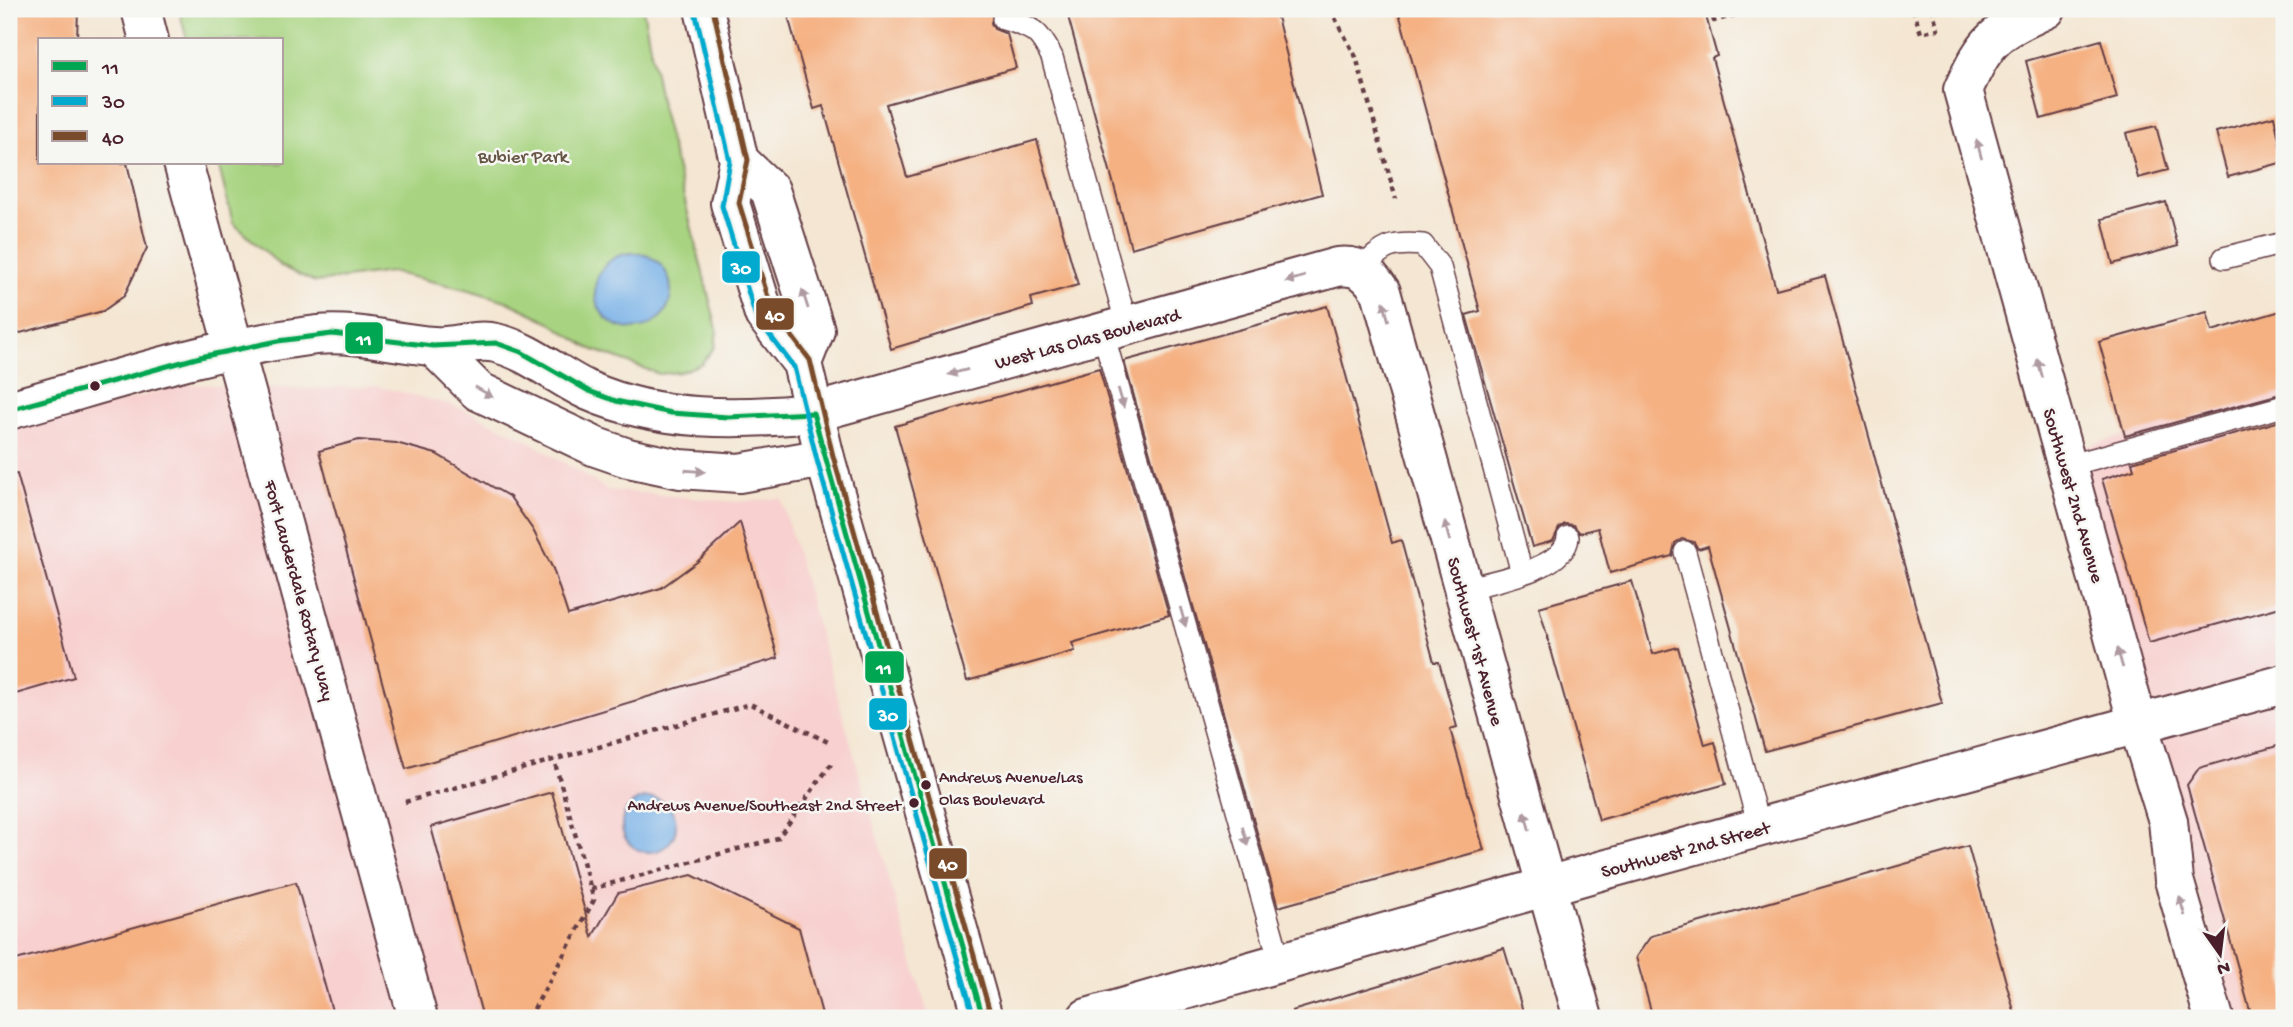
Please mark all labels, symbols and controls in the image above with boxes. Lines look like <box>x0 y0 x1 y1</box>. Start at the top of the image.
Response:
legend <box>38 38 284 164</box>
text: 11 <box>101 58 119 83</box>
text: 30 <box>101 92 125 117</box>
text: 40 <box>102 128 124 153</box>
one-way arrow <box>1973 137 1984 159</box>
park label: Bubier Park <box>477 147 570 170</box>
line badge: 30 <box>721 250 761 284</box>
text: 30 <box>730 259 752 282</box>
one-way arrow <box>1284 274 1306 285</box>
one-way arrow <box>799 288 810 309</box>
line badge: 40 <box>755 297 795 331</box>
one-way arrow <box>1381 301 1391 322</box>
street label: West Las Olas Boulevard <box>993 304 1185 376</box>
text: 40 <box>764 306 785 329</box>
line badge: 11 <box>344 321 384 355</box>
text: 11 <box>355 330 372 353</box>
one-way arrow <box>2034 357 2044 378</box>
one-way arrow <box>947 367 969 378</box>
unlabelled marker <box>88 379 102 393</box>
one-way arrow <box>474 386 493 398</box>
one-way arrow <box>1116 388 1127 410</box>
street label: Southwest 2nd Avenue <box>2036 406 2108 586</box>
one-way arrow <box>684 465 706 476</box>
street label: Fort Lauderdale Rotary Way <box>257 477 338 704</box>
one-way arrow <box>1441 520 1451 541</box>
street label: Southwest 1st Avenue <box>1440 555 1507 729</box>
one-way arrow <box>1178 607 1188 628</box>
one-way arrow <box>2114 647 2125 669</box>
line badge: 11 <box>864 650 905 684</box>
text: 11 <box>875 659 892 682</box>
line badge: 30 <box>868 697 908 731</box>
text: 30 <box>877 706 899 729</box>
place label: Andrews Avenue/Las Olas Boulevard <box>939 769 1083 811</box>
marker: Andrews Avenue/Las Olas Boulevard <box>919 778 933 792</box>
marker: Andrews Avenue/Southeast 2nd Street <box>907 796 921 810</box>
place label: Andrews Avenue/Southeast 2nd Street <box>628 797 903 817</box>
one-way arrow <box>1521 810 1531 831</box>
street label: Southwest 2nd Street <box>1599 817 1775 885</box>
one-way arrow <box>1240 826 1250 847</box>
line badge: 40 <box>928 847 968 880</box>
text: 40 <box>937 855 958 878</box>
one-way arrow <box>2176 895 2186 916</box>
north arrow <box>2184 918 2254 988</box>
text: N <box>2214 954 2232 980</box>

